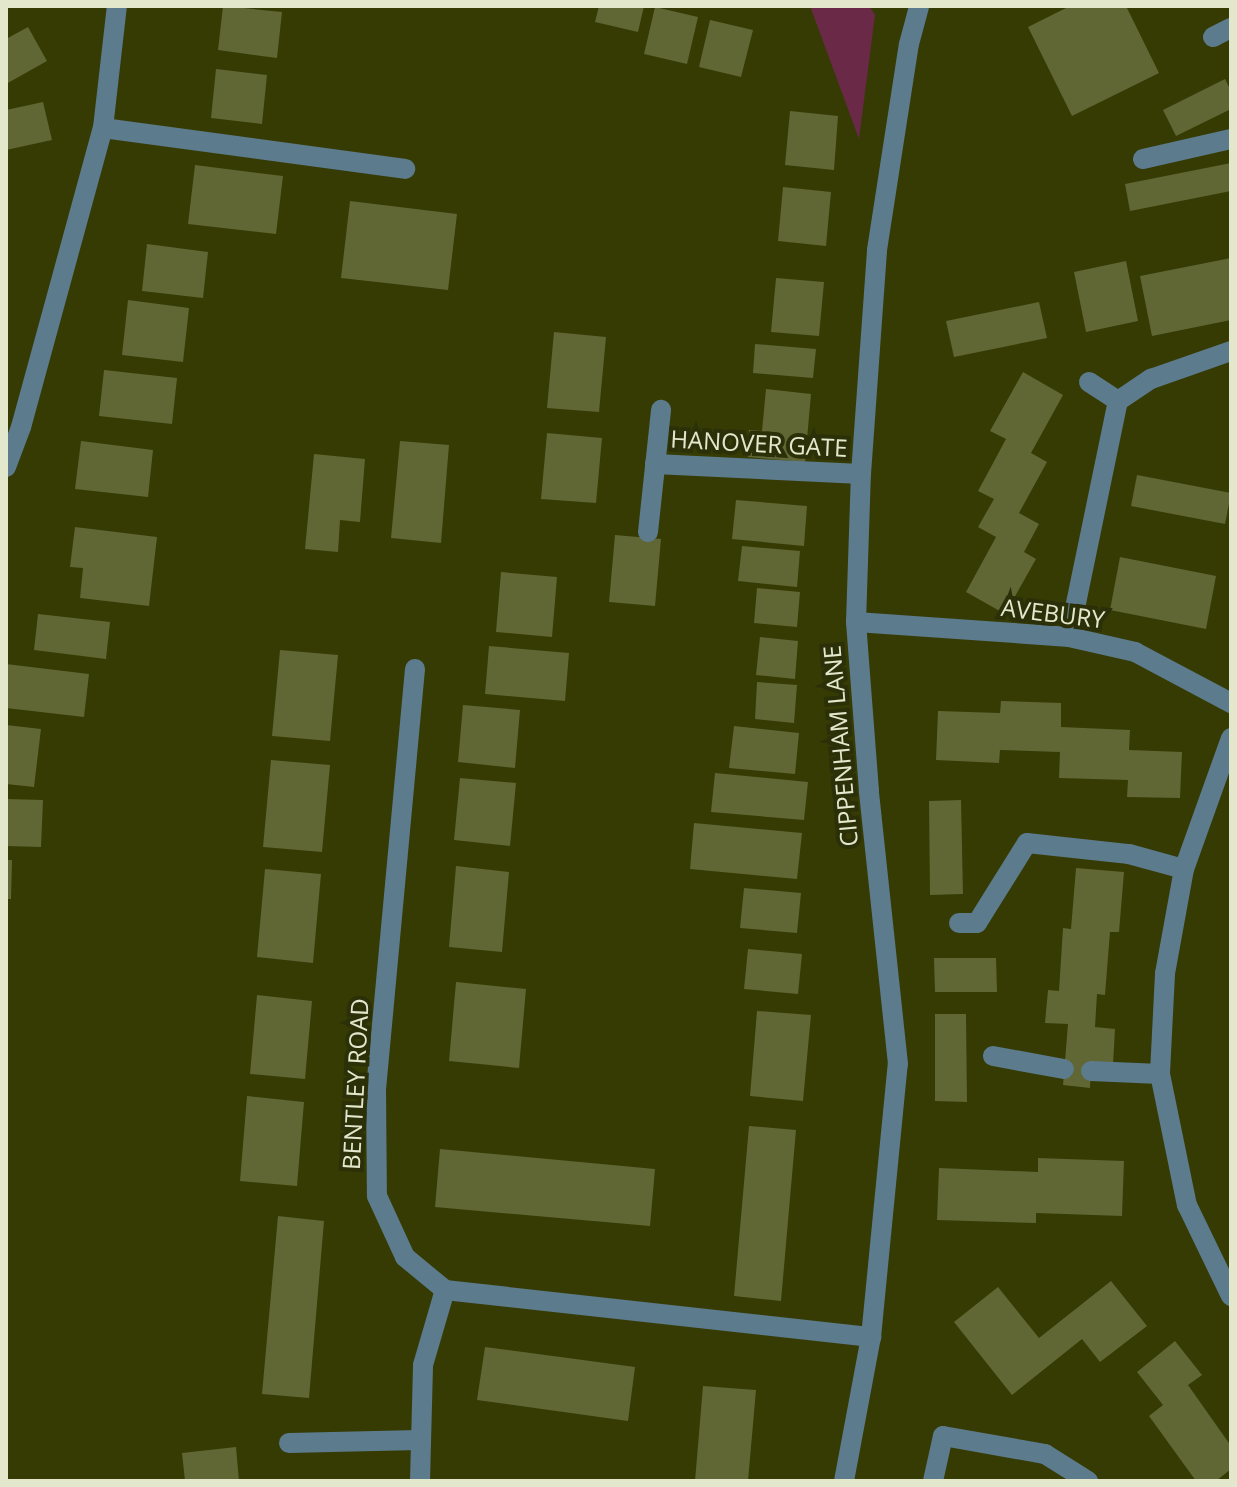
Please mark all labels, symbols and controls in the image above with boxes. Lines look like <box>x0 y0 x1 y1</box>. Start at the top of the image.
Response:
street label: HANOVER GATE <box>670 424 848 462</box>
street label: AVEBURY <box>1000 592 1106 634</box>
street label: CIPPENHAM LANE <box>817 644 863 848</box>
street label: BENTLEY ROAD <box>336 998 374 1170</box>

